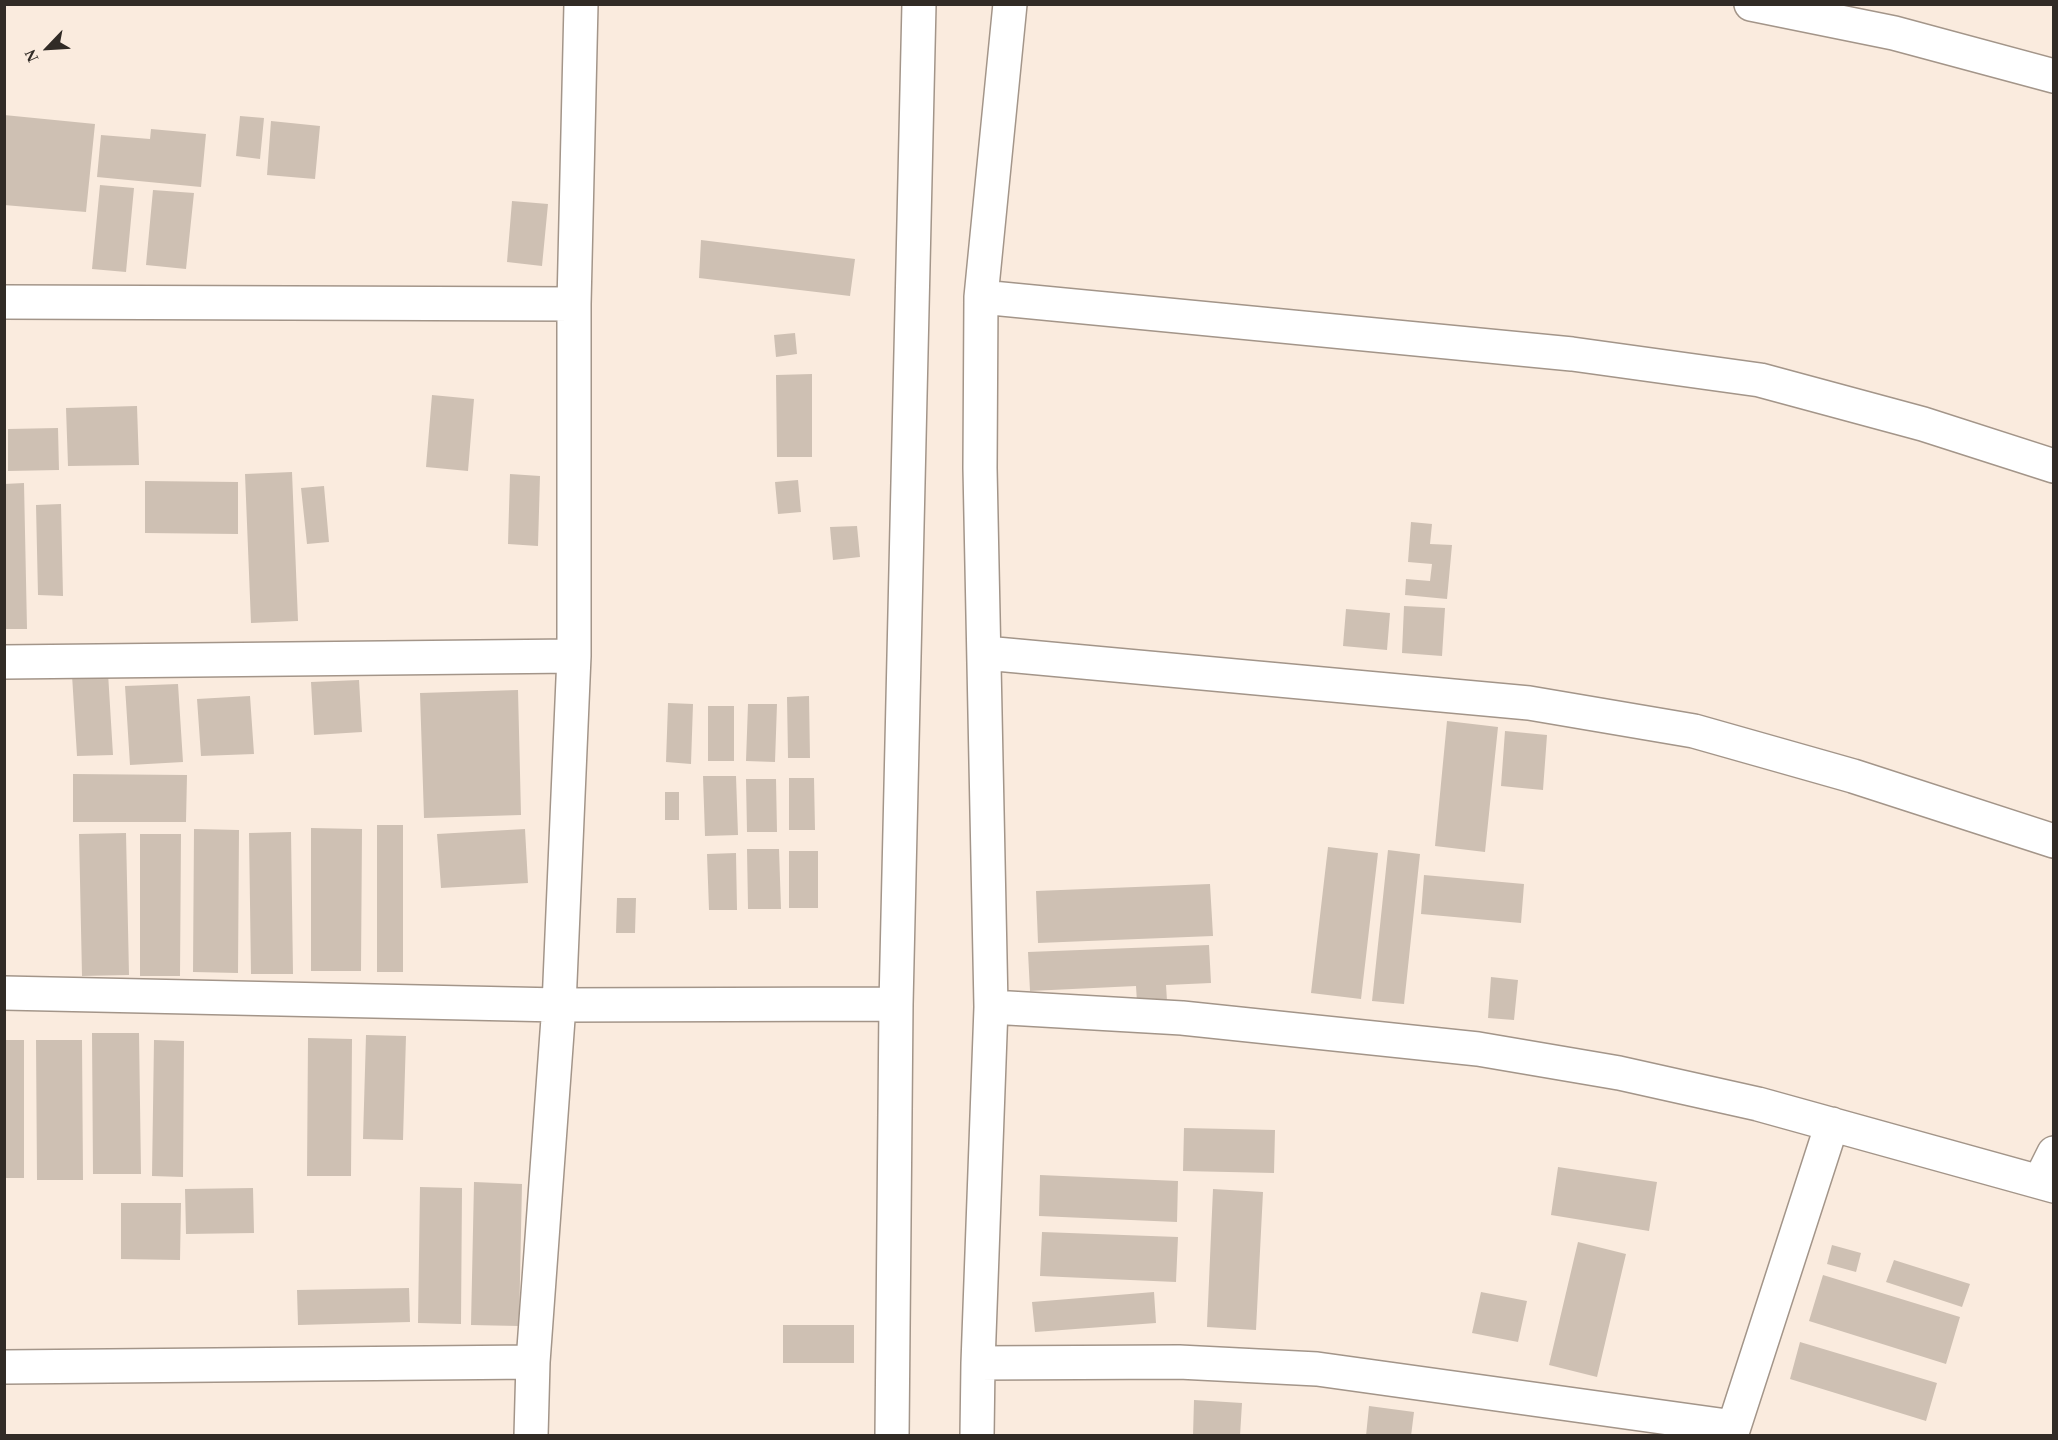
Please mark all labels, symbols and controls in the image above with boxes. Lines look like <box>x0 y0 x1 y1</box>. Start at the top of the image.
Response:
north arrow <box>18 18 78 78</box>
text: N <box>21 47 41 65</box>

